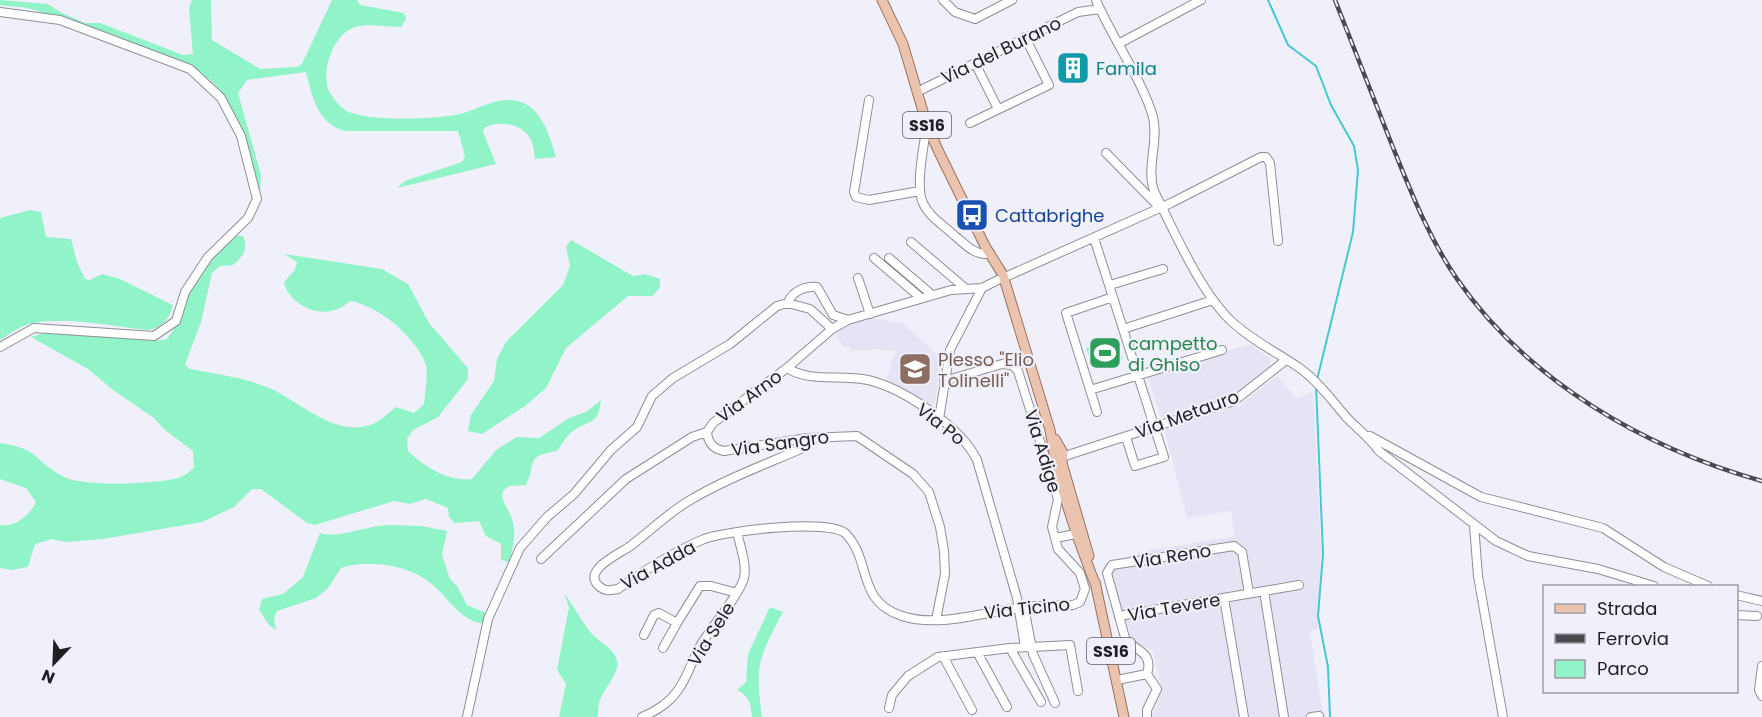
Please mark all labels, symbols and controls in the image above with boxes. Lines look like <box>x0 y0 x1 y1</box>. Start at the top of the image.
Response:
street label: Via del Burano <box>937 10 1065 90</box>
building icon: Famila <box>1055 50 1091 86</box>
place label: Famila <box>1096 56 1157 81</box>
road number: SS16 <box>903 112 951 138</box>
bus stop icon: Cattabrighe <box>954 197 990 233</box>
place label: Cattabrighe <box>995 203 1105 228</box>
place label: campetto di Ghiso <box>1128 331 1218 377</box>
sports icon: campetto di Ghiso <box>1087 335 1123 371</box>
place label: Plesso "Elio Tolinelli" <box>938 347 1034 393</box>
school or university icon: Plesso "Elio Tolinelli" <box>897 351 933 387</box>
street label: Via Arno <box>711 364 787 428</box>
street label: Via Metauro <box>1132 384 1242 444</box>
street label: Via Po <box>911 397 971 451</box>
street label: Via Adige <box>1019 406 1067 496</box>
street label: Via Sangro <box>730 424 830 462</box>
street label: Via Adda <box>616 534 700 596</box>
street label: Via Reno <box>1131 537 1213 575</box>
legend <box>1543 585 1738 693</box>
street label: Via Tevere <box>1126 587 1222 627</box>
street label: Via Ticino <box>983 591 1071 625</box>
text: Strada <box>1597 596 1657 621</box>
street label: Via Sele <box>682 597 740 671</box>
text: Ferrovia <box>1597 626 1669 651</box>
north arrow <box>24 633 84 693</box>
road number: SS16 <box>1087 638 1135 664</box>
text: Parco <box>1597 656 1649 681</box>
text: N <box>38 663 58 689</box>

